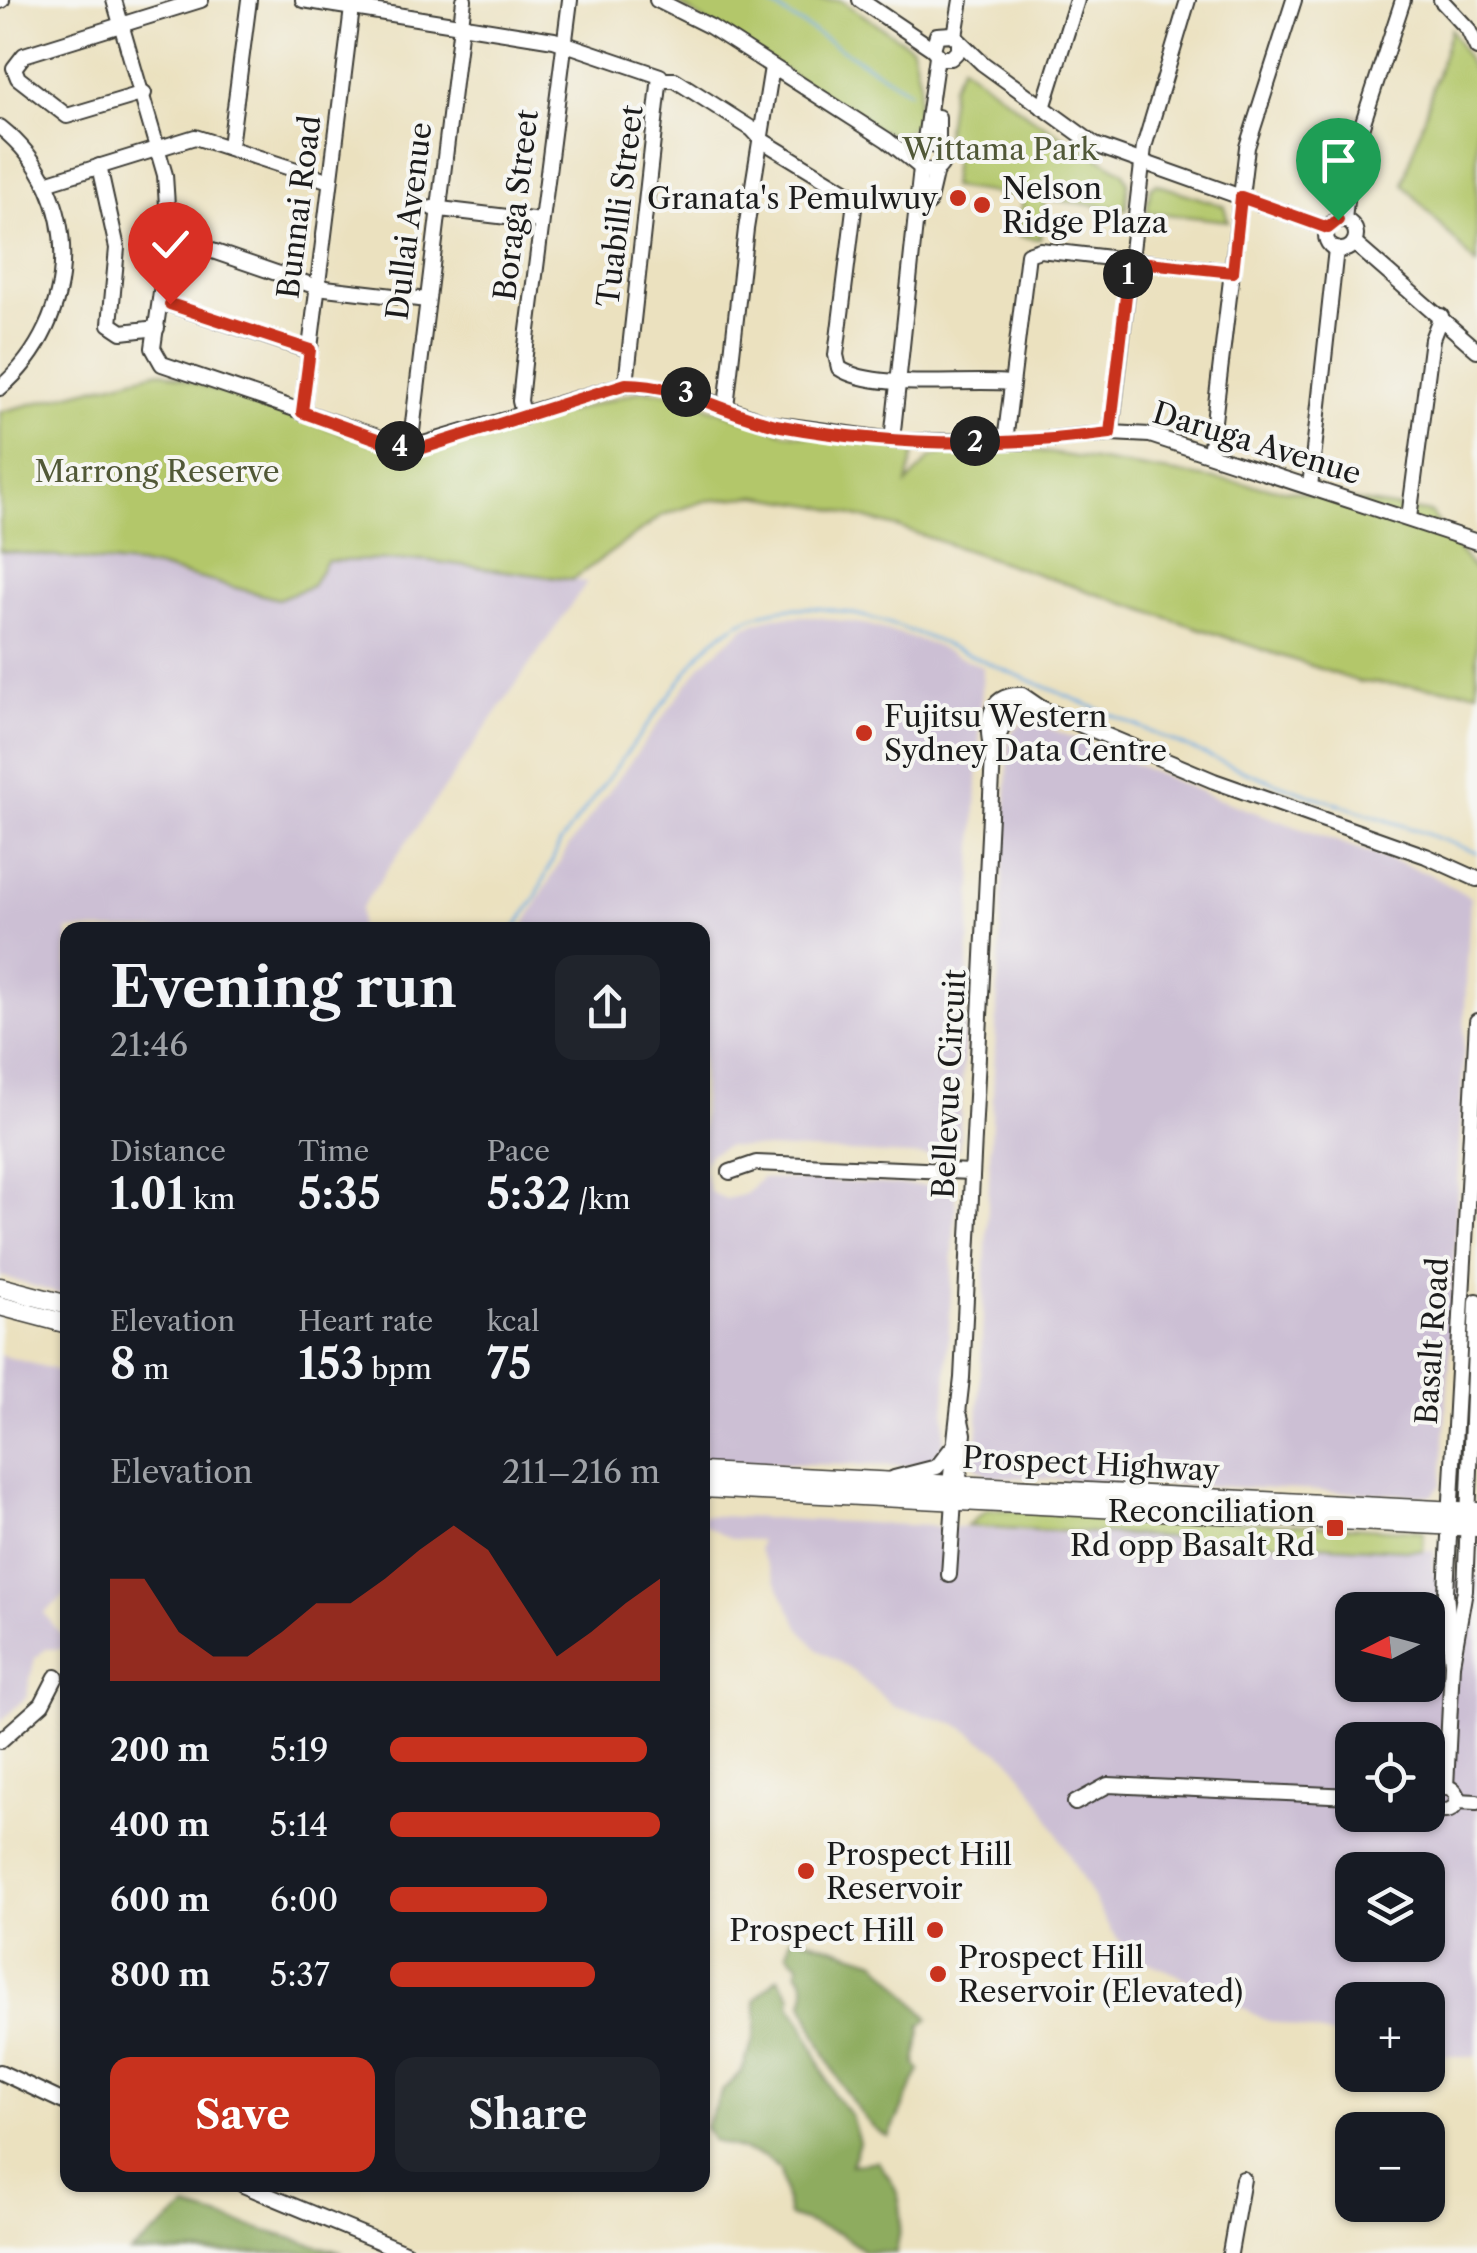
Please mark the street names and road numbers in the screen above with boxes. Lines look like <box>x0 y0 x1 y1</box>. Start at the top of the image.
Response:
street label: Tuabilli Street <box>589 103 651 309</box>
street label: Boraga Street <box>486 107 546 302</box>
street label: Bunnai Road <box>269 113 329 301</box>
street label: Dullai Avenue <box>379 120 439 322</box>
street label: Daruga Avenue <box>1148 394 1366 492</box>
street label: Bellevue Circuit <box>925 968 974 1200</box>
street label: Basalt Road <box>1408 1256 1456 1426</box>
street label: Prospect Highway <box>961 1439 1221 1489</box>

